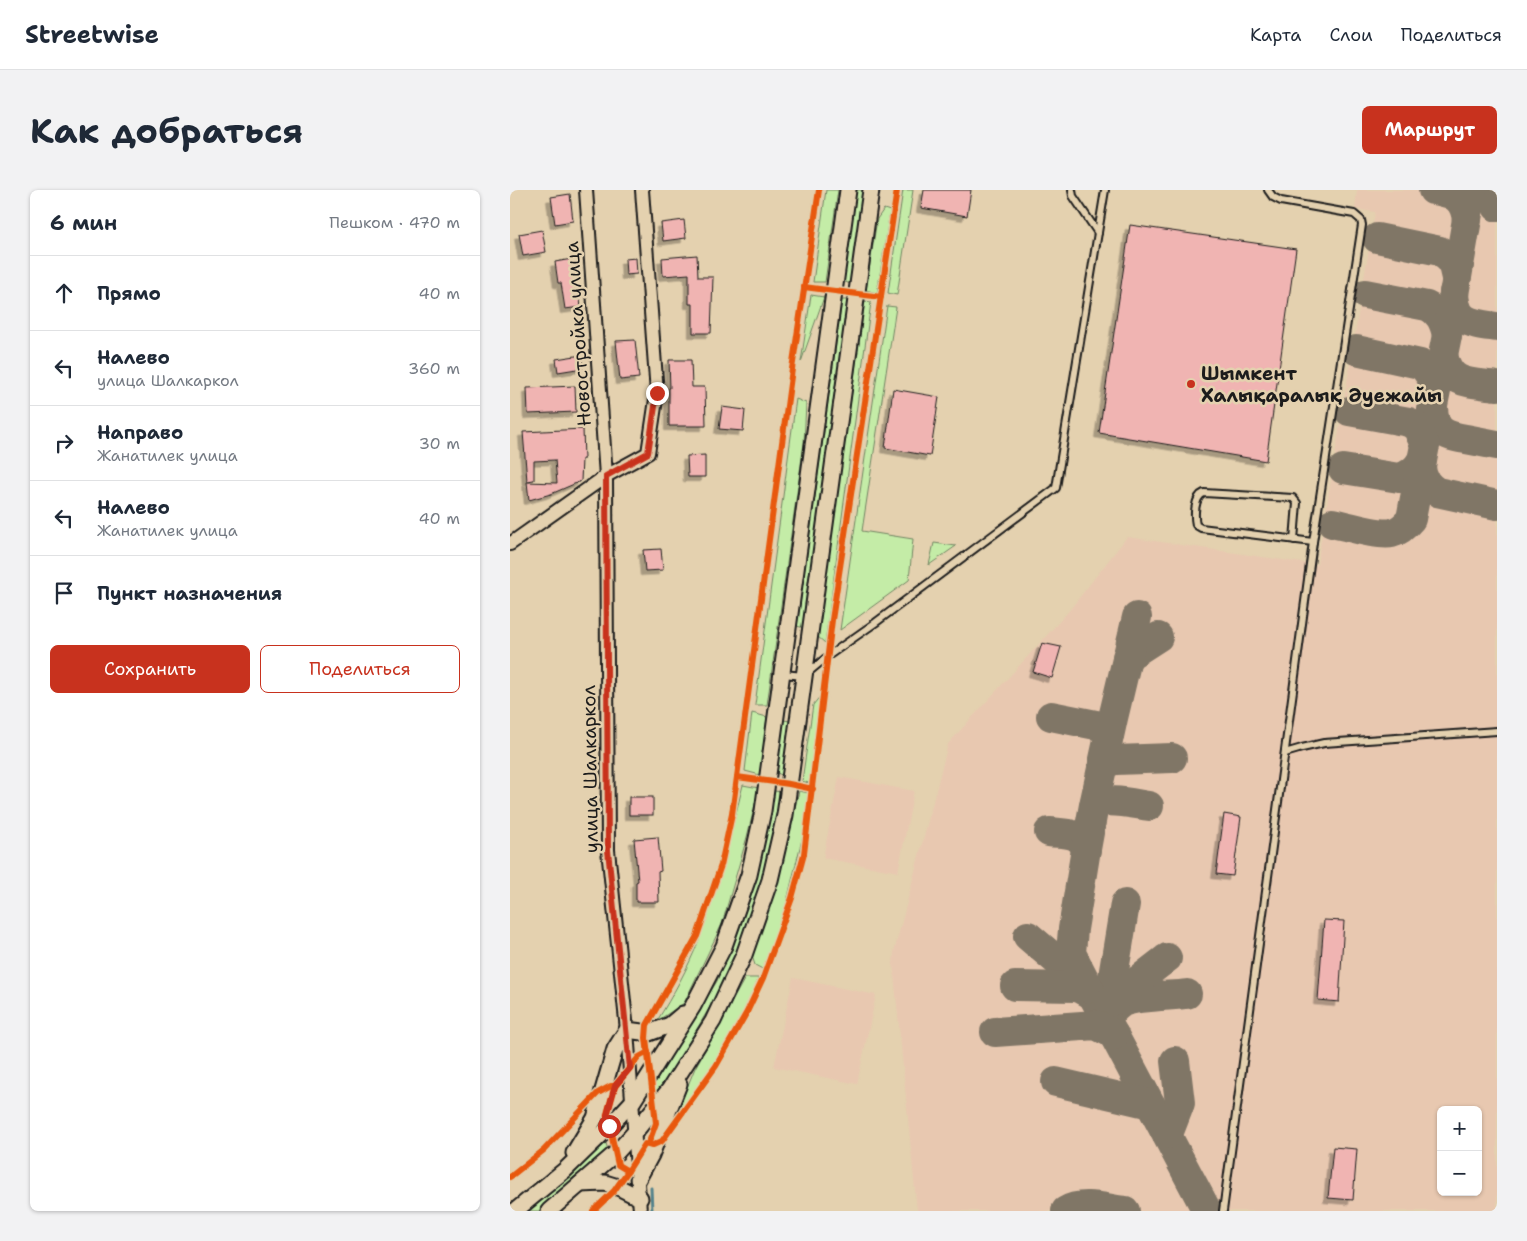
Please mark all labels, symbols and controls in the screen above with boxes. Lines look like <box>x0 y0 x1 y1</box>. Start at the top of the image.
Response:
text: Streetwise <box>25 19 159 51</box>
text: Карта <box>1250 23 1301 47</box>
text: Слои <box>1329 23 1373 47</box>
text: Поделиться <box>1401 23 1502 47</box>
button: Маршрут <box>1362 106 1497 154</box>
text: Как добраться <box>30 107 303 154</box>
text: 6 мин <box>50 209 117 237</box>
text: Пешком · 470 m <box>329 212 460 233</box>
street label: Новостройка улица <box>559 240 597 427</box>
icon: ahead <box>50 279 78 307</box>
text: Прямо <box>97 281 161 306</box>
text: 40 m <box>418 283 460 304</box>
text: Налево <box>97 345 170 370</box>
icon: left <box>50 354 78 382</box>
text: 360 m <box>408 358 460 379</box>
place label: Шымкент Халықаралық Әуежайы <box>1201 361 1442 408</box>
text: улица Шалкаркол <box>97 370 239 391</box>
marker: Шымкент Халықаралық Әуежайы <box>1185 378 1197 390</box>
route end <box>646 382 669 405</box>
text: Направо <box>97 420 183 445</box>
icon: right <box>50 429 78 457</box>
text: 30 m <box>419 433 460 454</box>
text: Жанатилек улица <box>97 445 238 466</box>
text: Налево <box>97 495 170 520</box>
icon: left <box>50 504 78 532</box>
text: 40 m <box>418 508 460 529</box>
text: Жанатилек улица <box>97 520 238 541</box>
icon: arrive <box>50 579 78 607</box>
text: Пункт назначения <box>97 581 282 606</box>
button: Сохранить <box>50 645 250 693</box>
button: Поделиться <box>260 645 460 693</box>
street label: улица Шалкаркол <box>576 684 604 853</box>
map controls <box>1437 1106 1482 1196</box>
button: + <box>1437 1106 1482 1151</box>
route start <box>598 1115 621 1138</box>
button: − <box>1437 1151 1482 1196</box>

